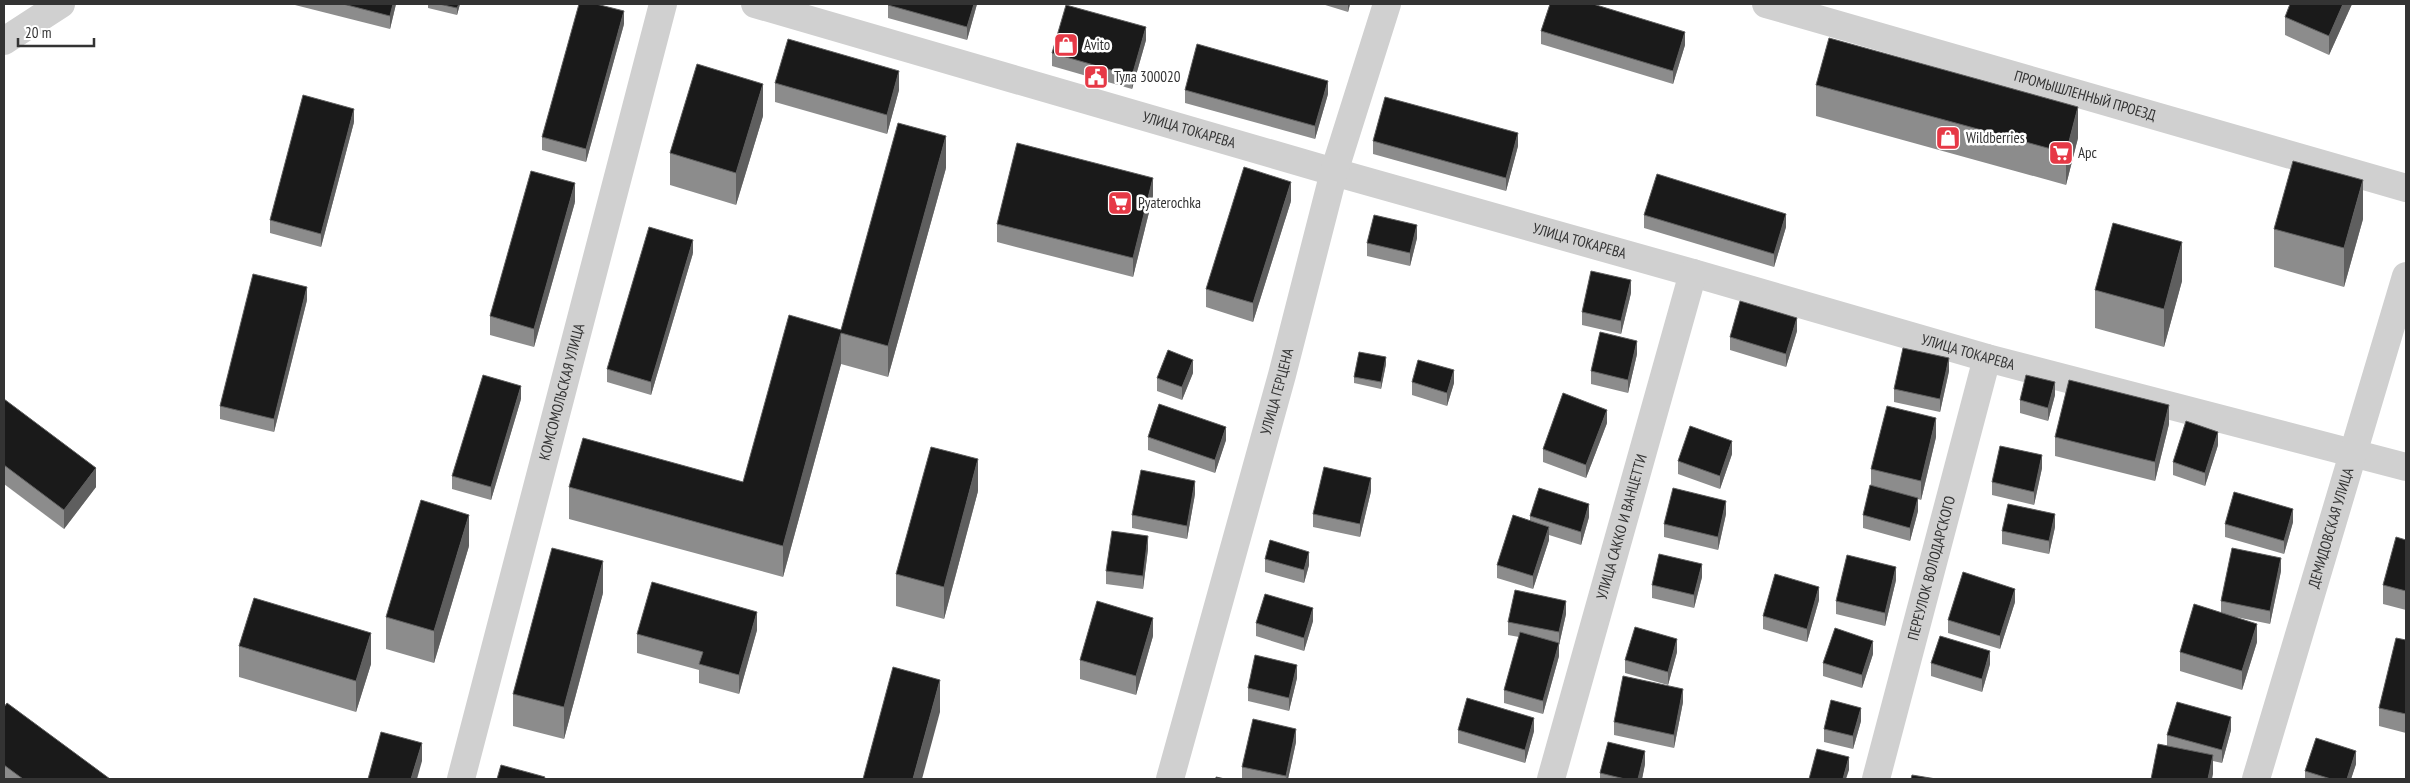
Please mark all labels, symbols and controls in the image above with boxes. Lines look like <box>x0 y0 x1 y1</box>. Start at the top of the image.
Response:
scale bar <box>18 15 94 47</box>
text: 20 m <box>25 23 51 42</box>
shop icon: Avito <box>1053 32 1079 58</box>
place label: Avito <box>1084 35 1110 54</box>
public building icon: Тула 300020 <box>1083 64 1109 90</box>
street label: ПРОМЫШЛЕННЫЙ ПРОЕЗД <box>2012 66 2158 125</box>
place label: Тула 300020 <box>1114 67 1181 86</box>
street label: УЛИЦА ТОКАРЕВА <box>1140 107 1239 152</box>
shop icon: Wildberries <box>1935 125 1961 151</box>
place label: Wildberries <box>1966 128 2025 147</box>
supermarket icon: Арс <box>2048 140 2074 166</box>
place label: Арс <box>2078 143 2098 162</box>
supermarket icon: Pyaterochka <box>1107 190 1133 216</box>
place label: Pyaterochka <box>1138 193 1201 212</box>
street label: УЛИЦА ТОКАРЕВА <box>1531 218 1630 263</box>
street label: КОМСОМОЛЬСКАЯ УЛИЦА <box>534 321 589 462</box>
street label: УЛИЦА ТОКАРЕВА <box>1919 330 2018 374</box>
street label: УЛИЦА ГЕРЦЕНА <box>1256 345 1298 437</box>
street label: УЛИЦА САККО И ВАНЦЕТТИ <box>1592 452 1651 601</box>
street label: ДЕМИДОВСКАЯ УЛИЦА <box>2304 465 2358 590</box>
street label: ПЕРЕУЛОК ВОЛОДАРСКОГО <box>1903 494 1959 642</box>

